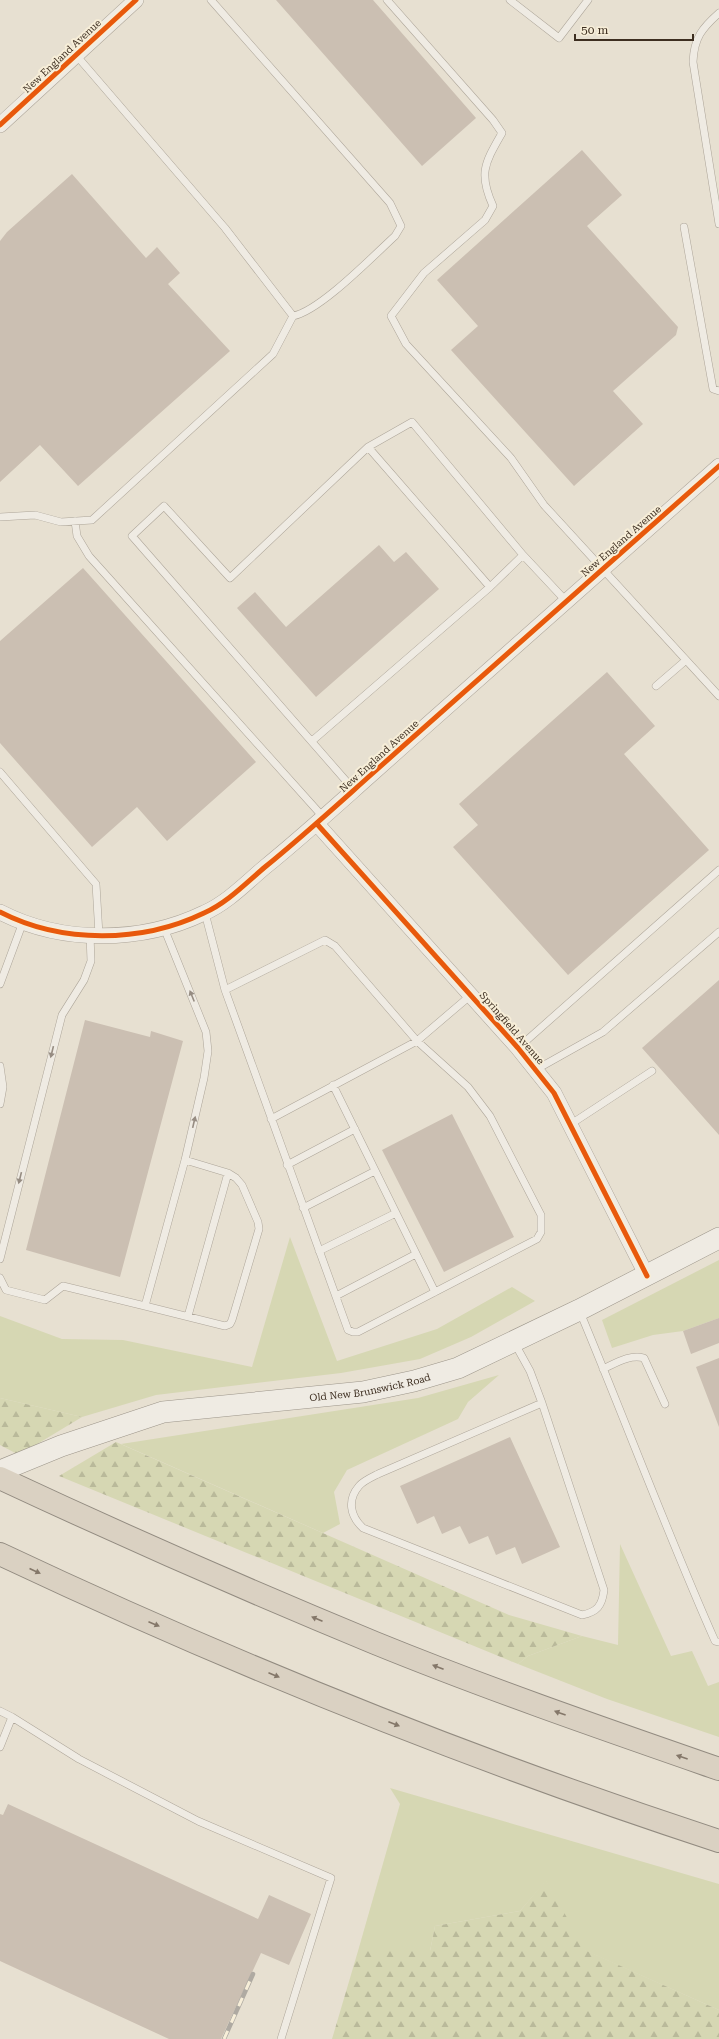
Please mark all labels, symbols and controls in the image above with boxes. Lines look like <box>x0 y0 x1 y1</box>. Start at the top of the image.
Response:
scale bar <box>575 16 693 42</box>
street label: New England Avenue <box>21 17 104 95</box>
text: 50 m <box>581 23 608 37</box>
street label: New England Avenue <box>579 503 664 579</box>
street label: New England Avenue <box>337 717 421 794</box>
one-way arrow <box>188 990 194 1002</box>
street label: Springfield Avenue <box>478 990 547 1067</box>
one-way arrow <box>49 1046 55 1059</box>
one-way arrow <box>191 1116 197 1128</box>
one-way arrow <box>17 1172 23 1185</box>
street label: Old New Brunswick Road <box>309 1371 432 1403</box>
one-way arrow <box>30 1568 41 1574</box>
one-way arrow <box>311 1615 323 1621</box>
one-way arrow <box>148 1621 159 1627</box>
one-way arrow <box>432 1663 444 1669</box>
one-way arrow <box>268 1672 280 1678</box>
one-way arrow <box>553 1709 565 1715</box>
one-way arrow <box>388 1721 400 1727</box>
one-way arrow <box>676 1753 688 1759</box>

